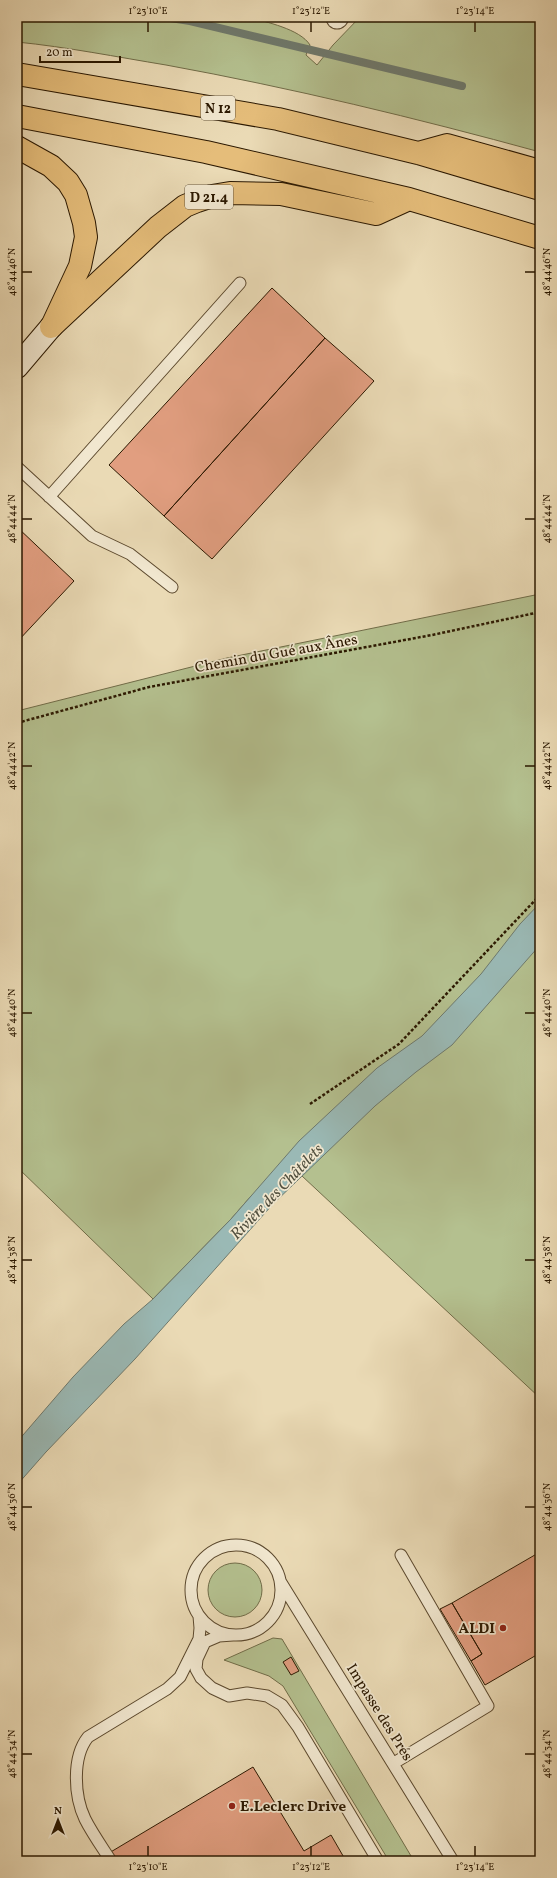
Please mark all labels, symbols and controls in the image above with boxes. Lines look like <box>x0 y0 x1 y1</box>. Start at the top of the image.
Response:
text: 1°23'10"E <box>129 4 167 18</box>
text: 1°23'12"E <box>292 4 330 18</box>
text: 1°23'14"E <box>456 4 494 18</box>
scale bar <box>40 38 120 64</box>
text: 20 m <box>46 45 73 61</box>
road number: N 12 <box>201 96 235 120</box>
road number: D 21.4 <box>185 185 233 209</box>
text: 48°44'46"N <box>5 247 19 296</box>
text: 48°44'46"N <box>540 247 554 296</box>
text: 48°44'44"N <box>5 494 19 544</box>
text: 48°44'44"N <box>540 494 554 544</box>
street label: Chemin du Gué aux Ânes <box>193 630 359 679</box>
text: 48°44'42"N <box>5 741 19 790</box>
text: 48°44'42"N <box>540 741 554 790</box>
text: 48°44'40"N <box>5 988 19 1038</box>
text: 48°44'40"N <box>540 988 554 1038</box>
water label: Rivière des Châtelets <box>226 1140 329 1245</box>
text: 48°44'38"N <box>5 1235 19 1284</box>
text: 48°44'38"N <box>540 1235 554 1284</box>
text: 48°44'36"N <box>5 1482 19 1531</box>
text: 48°44'36"N <box>540 1482 554 1531</box>
place label: ALDI <box>459 1619 495 1640</box>
marker: ALDI <box>498 1623 508 1633</box>
street label: Impasse des Prés <box>340 1660 417 1765</box>
text: 48°44'34"N <box>5 1729 19 1779</box>
text: 48°44'34"N <box>540 1729 554 1779</box>
place label: E.Leclerc Drive <box>240 1797 347 1818</box>
north arrow <box>38 1800 78 1840</box>
marker: E.Leclerc Drive <box>227 1801 237 1811</box>
text: N <box>54 1804 62 1819</box>
text: 1°23'10"E <box>129 1860 167 1874</box>
text: 1°23'12"E <box>292 1860 330 1874</box>
text: 1°23'14"E <box>456 1860 494 1874</box>

